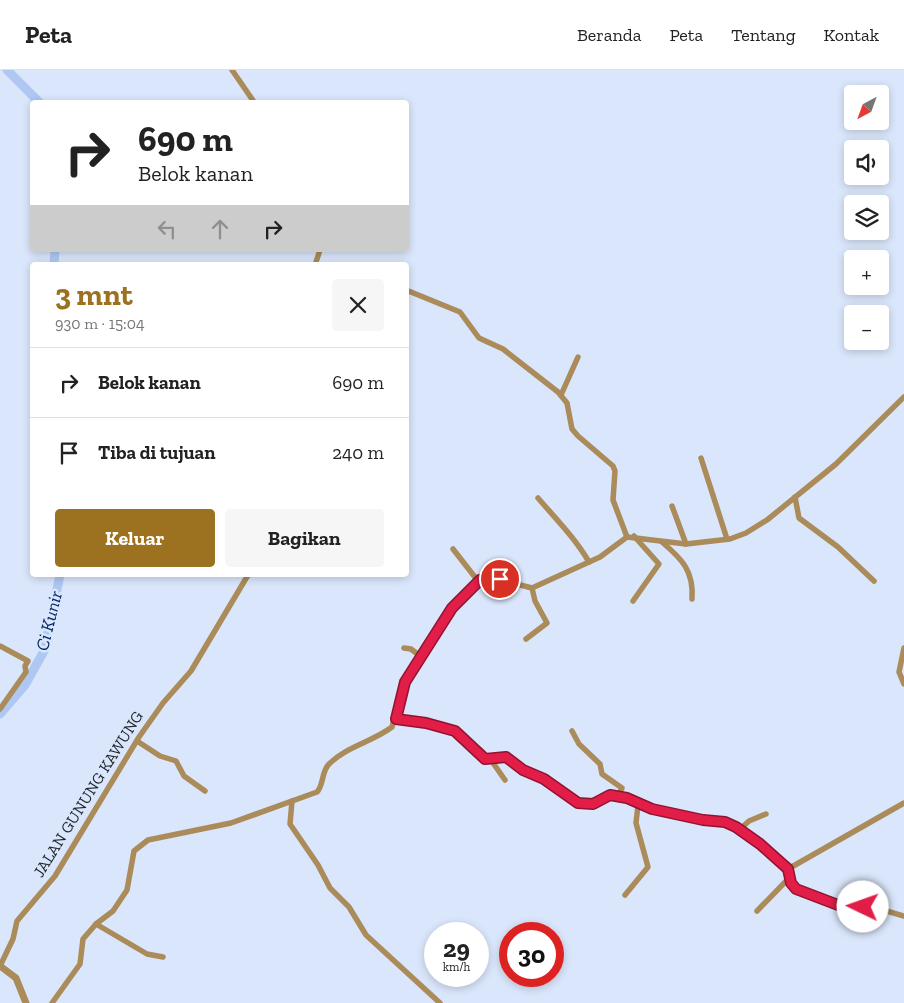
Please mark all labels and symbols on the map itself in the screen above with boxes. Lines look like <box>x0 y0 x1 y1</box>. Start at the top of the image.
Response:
north arrow <box>844 85 889 130</box>
pin <box>479 558 521 600</box>
water label: Ci Kunir <box>31 588 67 653</box>
street label: JALAN GUNUNG KAWUNG <box>29 707 147 881</box>
position arrow <box>836 880 888 932</box>
speed limit sign: 30 <box>499 922 564 987</box>

